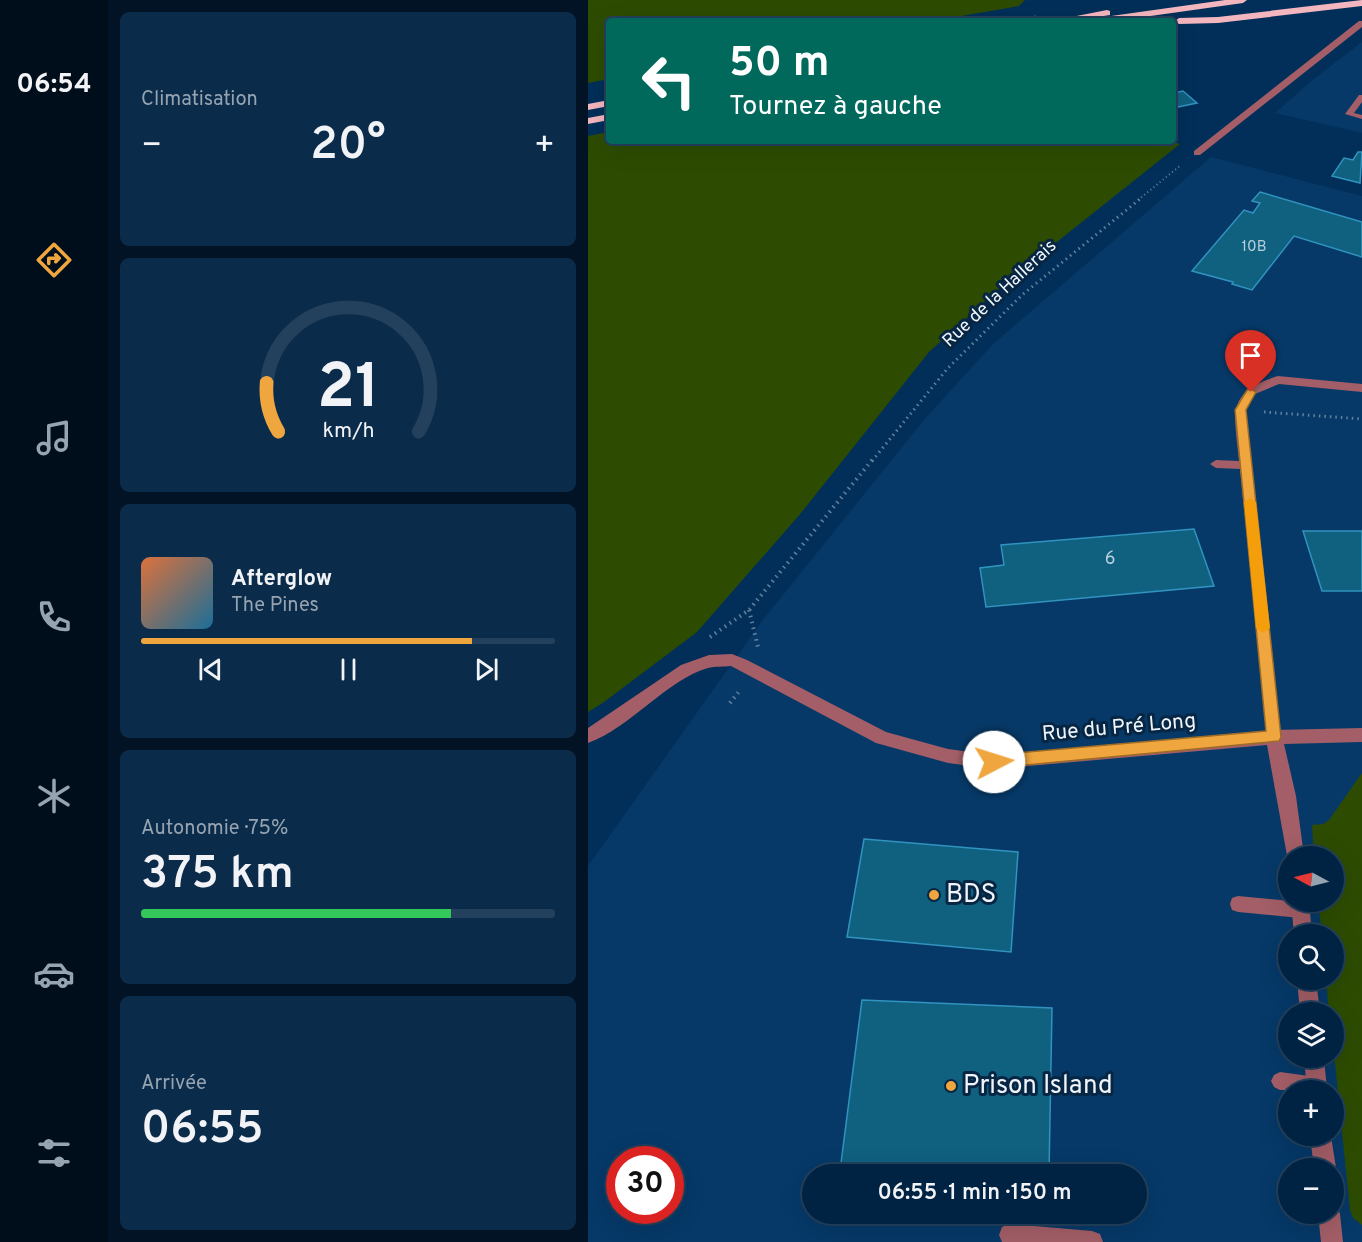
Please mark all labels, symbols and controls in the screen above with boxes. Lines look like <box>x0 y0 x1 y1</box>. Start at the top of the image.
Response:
text: 50 m <box>729 38 830 91</box>
icon: left <box>630 42 708 120</box>
text: 06:54 <box>16 68 92 102</box>
text: Climatisation <box>141 87 258 113</box>
text: Tournez à gauche <box>729 90 942 124</box>
text: 20° <box>310 118 386 175</box>
text: − <box>141 126 162 168</box>
text: + <box>534 126 555 168</box>
street label: Rue de la Hallerais <box>938 235 1062 353</box>
house number: 10B <box>1241 238 1267 257</box>
icon: directions <box>33 239 75 281</box>
pin <box>1225 330 1276 392</box>
icon: arrive <box>1234 339 1267 372</box>
text: 21 <box>316 351 380 430</box>
icon: music <box>33 417 75 459</box>
text: km/h <box>322 418 374 445</box>
house number: 6 <box>1105 548 1115 571</box>
text: Afterglow <box>231 566 332 593</box>
text: The Pines <box>231 593 319 619</box>
icon: phone <box>33 596 75 638</box>
icon: previous <box>194 653 227 686</box>
icon: pause <box>332 653 365 686</box>
icon: next <box>470 653 503 686</box>
street label: Rue du Pré Long <box>1041 708 1197 748</box>
position arrow <box>962 730 1026 794</box>
icon: climate <box>33 775 75 817</box>
text: Autonomie · 75% <box>141 816 288 842</box>
north arrow <box>1278 846 1344 912</box>
map controls <box>1278 846 1344 1224</box>
text: 375 km <box>141 847 294 904</box>
place label: BDS <box>946 879 996 912</box>
marker: BDS <box>927 888 941 902</box>
button: search <box>1278 924 1344 990</box>
icon: car <box>33 953 75 995</box>
button: layers <box>1278 1002 1344 1068</box>
place label: Prison Island <box>963 1070 1113 1103</box>
text: Arrivée <box>141 1071 207 1097</box>
marker: Prison Island <box>944 1079 958 1093</box>
button: + <box>1278 1080 1344 1146</box>
text: 06:55 <box>141 1102 264 1159</box>
icon: filters <box>33 1132 75 1174</box>
speed limit sign: 30 <box>606 1146 684 1224</box>
button: − <box>1278 1158 1344 1224</box>
text: 06:55 · 1 min · 150 m <box>877 1180 1072 1207</box>

